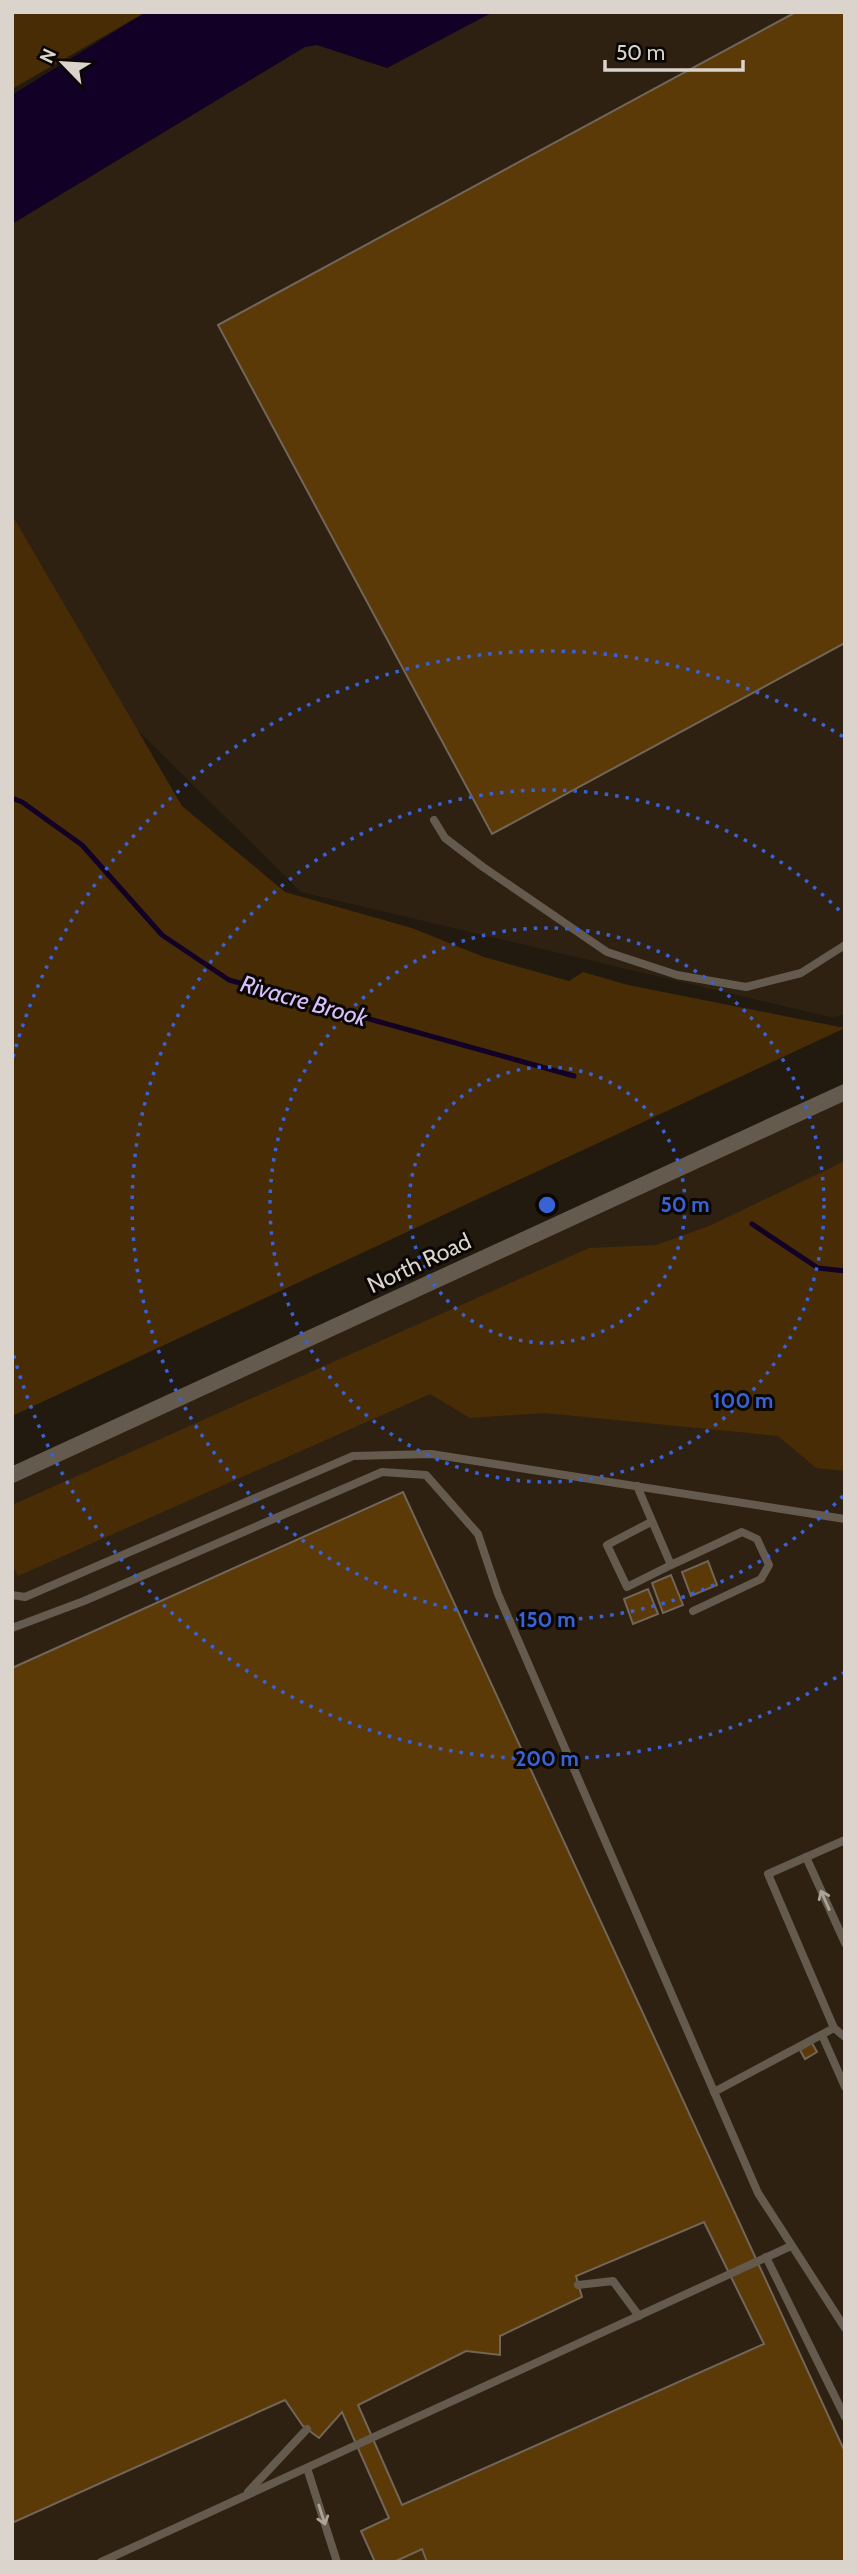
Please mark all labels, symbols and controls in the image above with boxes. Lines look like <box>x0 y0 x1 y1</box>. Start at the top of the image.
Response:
north arrow <box>28 28 98 98</box>
scale bar <box>605 28 743 72</box>
text: 50 m <box>616 40 665 65</box>
text: N <box>35 45 61 67</box>
water label: Rivacre Brook <box>237 969 371 1033</box>
text: 50 m <box>660 1192 710 1217</box>
centre of rings <box>535 1193 559 1217</box>
street label: North Road <box>363 1227 475 1299</box>
text: 100 m <box>713 1388 773 1413</box>
text: 150 m <box>519 1607 575 1632</box>
text: 200 m <box>515 1746 579 1771</box>
one-way arrow <box>818 1890 831 1911</box>
one-way arrow <box>316 2504 329 2526</box>

